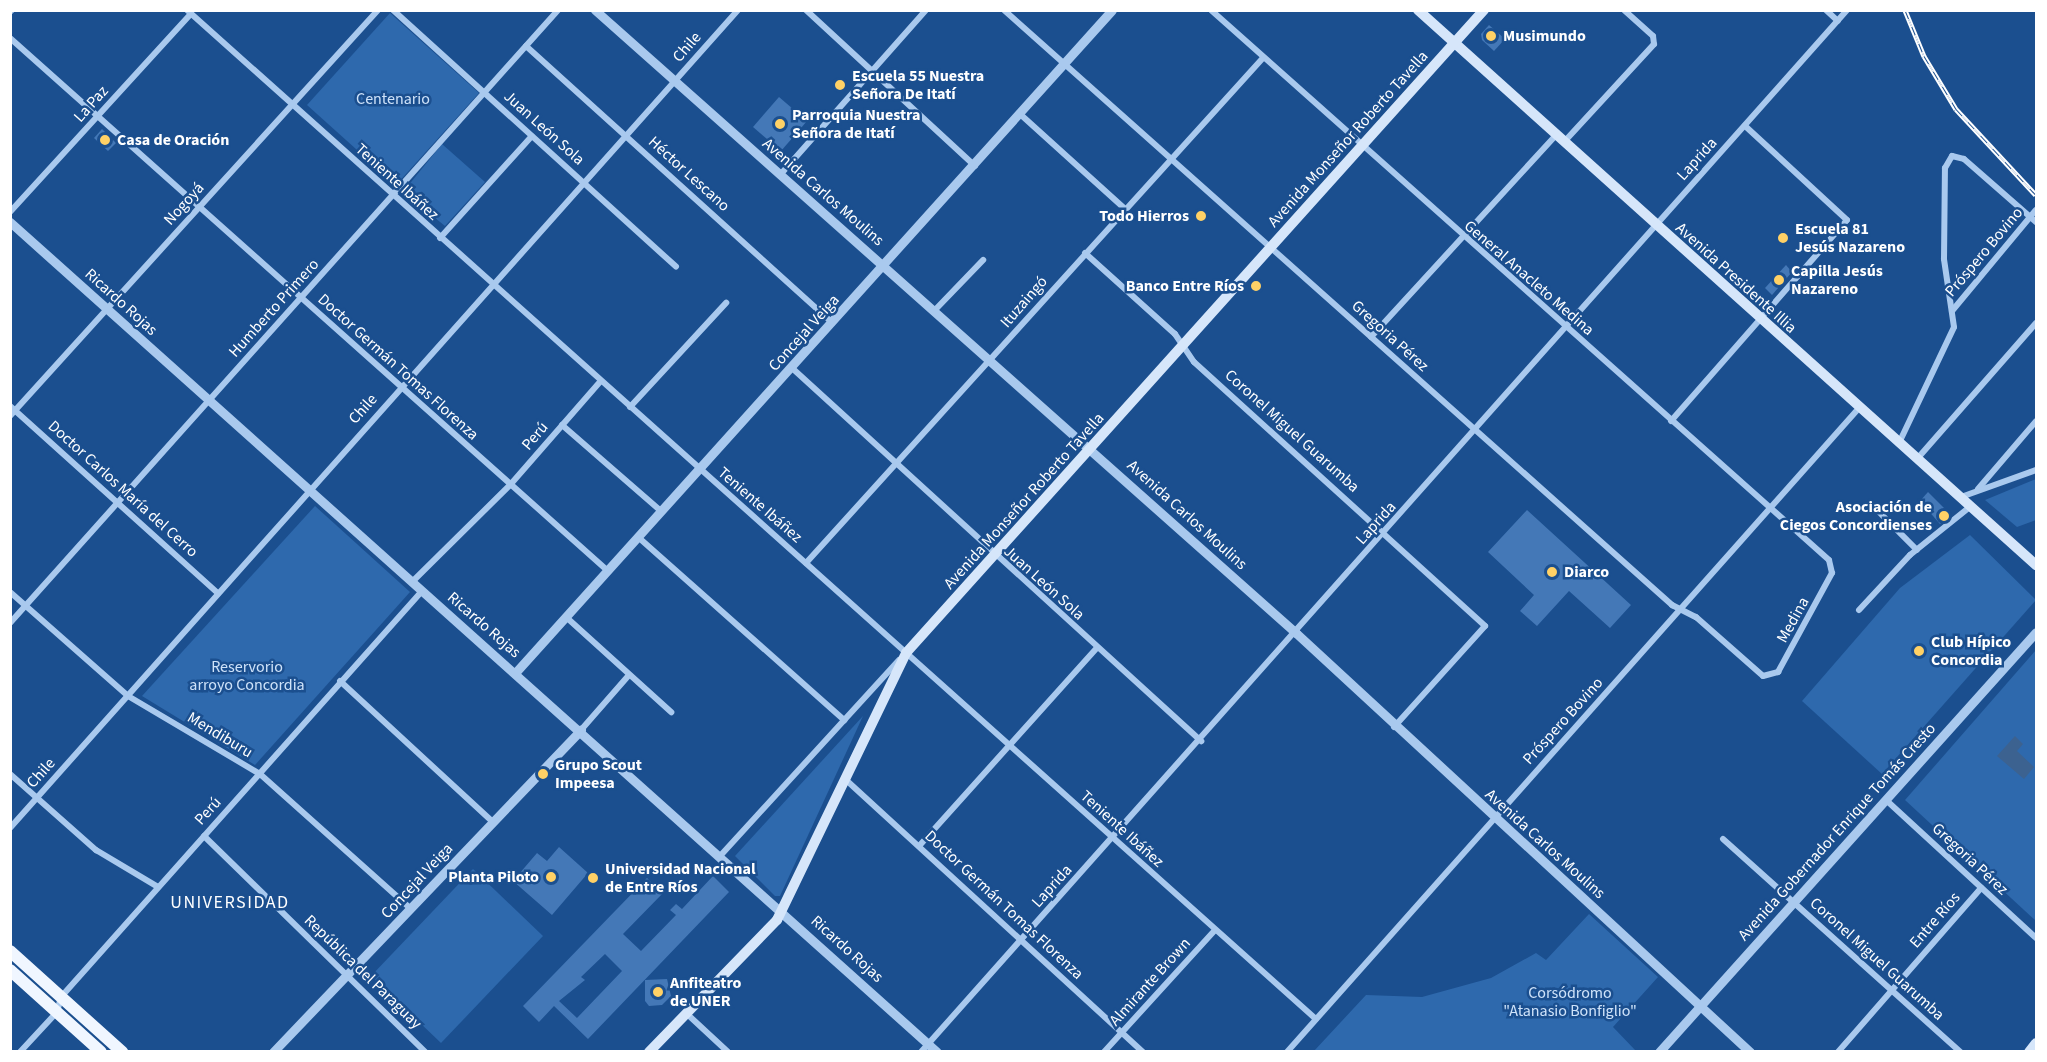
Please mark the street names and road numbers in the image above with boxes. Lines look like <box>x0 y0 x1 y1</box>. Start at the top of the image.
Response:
street label: Chile <box>669 28 705 66</box>
street label: Avenida Monseñor Roberto Tavella <box>1264 47 1432 231</box>
street label: La Paz <box>70 82 112 126</box>
street label: Juan León Sola <box>500 87 588 169</box>
street label: Héctor Lescano <box>644 132 734 216</box>
street label: Avenida Carlos Moulins <box>758 134 888 250</box>
street label: Laprida <box>1673 134 1721 184</box>
street label: Teniente Ibáñez <box>351 140 443 224</box>
street label: Nogoyá <box>160 179 208 229</box>
street label: Próspero Bovino <box>1941 203 2027 301</box>
street label: General Anacleto Medina <box>1460 216 1598 340</box>
street label: Avenida Presidente Illia <box>1672 219 1800 337</box>
street label: Humberto Primero <box>225 255 323 361</box>
street label: Ricardo Rojas <box>81 265 161 339</box>
street label: Ituzaingó <box>996 272 1052 332</box>
street label: Doctor Germán Tomas Florenza <box>314 290 482 444</box>
street label: Concejal Veiga <box>765 291 843 375</box>
street label: Gregoria Pérez <box>1348 296 1432 376</box>
street label: Coronel Miguel Guarumba <box>1221 366 1363 496</box>
street label: Chile <box>345 390 381 428</box>
street label: Avenida Monseñor Roberto Tavella <box>940 409 1108 593</box>
street label: Doctor Carlos María del Cerro <box>44 417 202 561</box>
street label: Perú <box>518 418 552 454</box>
street label: Avenida Carlos Moulins <box>1123 456 1251 574</box>
street label: Teniente Ibáñez <box>714 463 806 547</box>
street label: Laprida <box>1352 498 1400 548</box>
street label: Juan León Sola <box>1000 542 1088 624</box>
street label: Ricardo Rojas <box>443 588 525 662</box>
street label: Medina <box>1773 594 1813 646</box>
street label: Próspero Bovino <box>1519 673 1607 769</box>
street label: Mendiburu <box>184 708 256 762</box>
street label: Avenida Gobernador Enrique Tomás Cresto <box>1734 719 1940 945</box>
street label: Chile <box>23 754 59 792</box>
street label: Avenida Carlos Moulins <box>1481 785 1609 903</box>
street label: Teniente Ibáñez <box>1076 787 1168 871</box>
street label: Perú <box>191 793 225 829</box>
street label: Gregoria Pérez <box>1928 819 2012 899</box>
street label: Doctor Germán Tomas Florenza <box>921 827 1087 983</box>
street label: Concejal Veiga <box>377 839 457 923</box>
street label: Laprida <box>1028 861 1076 911</box>
street label: Entre Ríos <box>1906 888 1964 952</box>
street label: Coronel Miguel Guarumba <box>1806 894 1948 1024</box>
street label: República del Paraguay <box>300 911 426 1033</box>
street label: Ricardo Rojas <box>807 912 887 986</box>
street label: Almirante Brown <box>1105 934 1195 1030</box>

